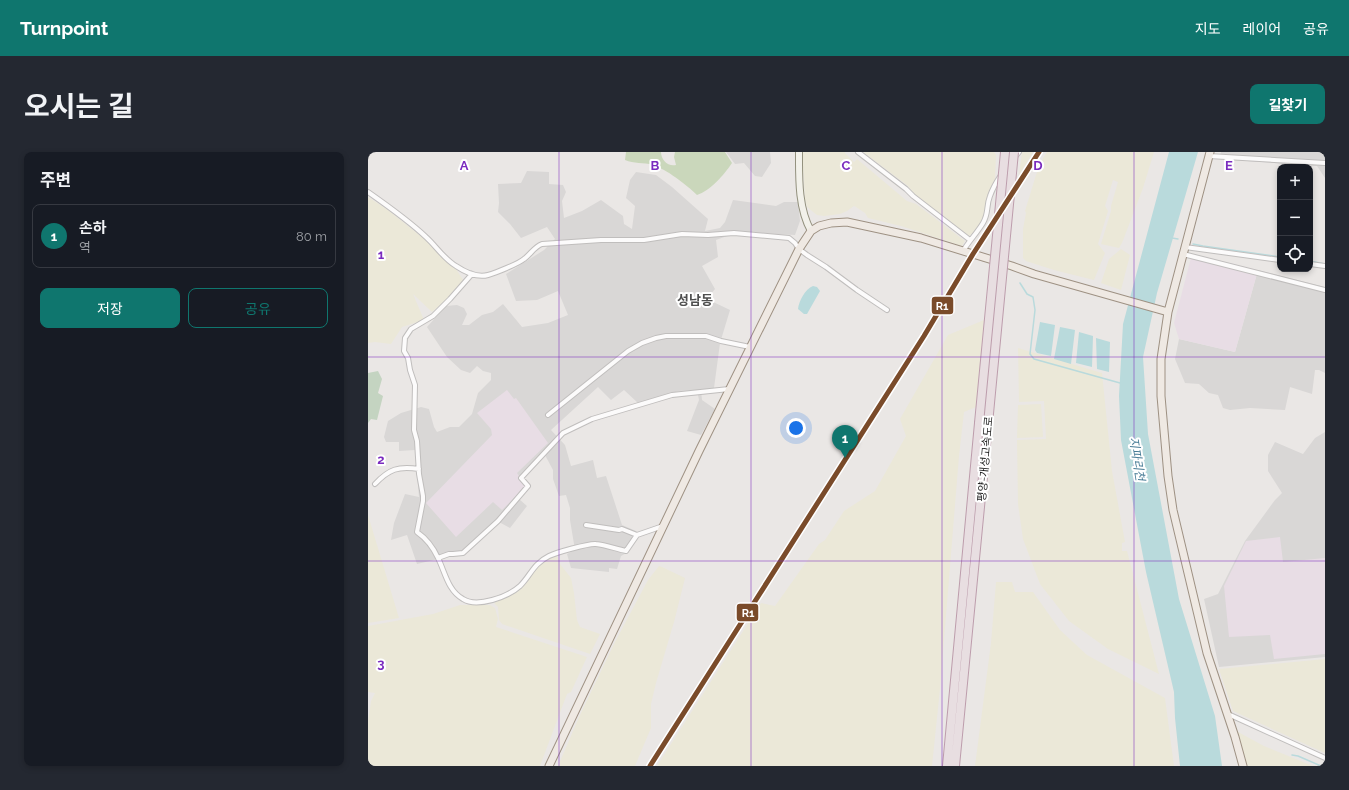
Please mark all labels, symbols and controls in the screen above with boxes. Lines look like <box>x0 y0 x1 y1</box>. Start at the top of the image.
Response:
text: Turnpoint <box>20 17 108 39</box>
text: 지도 <box>1195 21 1221 37</box>
text: 레이어 <box>1243 21 1281 37</box>
text: 공유 <box>1303 21 1329 37</box>
button: 길찾기 <box>1250 84 1325 124</box>
text: 오시는 길 <box>24 90 134 123</box>
text: A <box>460 158 469 173</box>
text: B <box>651 158 660 173</box>
text: C <box>842 158 851 173</box>
text: D <box>1033 158 1043 173</box>
text: E <box>1225 158 1233 173</box>
map controls <box>1277 164 1313 272</box>
button: + <box>1277 164 1313 200</box>
text: 주변 <box>40 170 71 190</box>
button: − <box>1277 200 1313 236</box>
text: 손하 <box>79 219 107 237</box>
text: 1 <box>51 229 57 244</box>
text: 80 m <box>296 229 327 244</box>
button: locate <box>1277 236 1313 272</box>
text: 역 <box>79 240 91 255</box>
text: 1 <box>378 247 385 262</box>
button: 저장 <box>40 288 180 328</box>
button: 공유 <box>188 288 328 328</box>
district label: 성남동 <box>677 293 713 308</box>
line badge: R1 <box>931 296 954 315</box>
text: R1 <box>936 300 949 313</box>
street label: 평양-개성고속도로 <box>975 416 996 502</box>
your location <box>786 418 806 438</box>
pin: 1 <box>832 425 858 458</box>
water label: 지파리천 <box>1127 436 1148 484</box>
text: 2 <box>377 452 385 467</box>
line badge: R1 <box>736 603 759 622</box>
text: R1 <box>742 607 755 620</box>
text: 3 <box>377 656 385 671</box>

